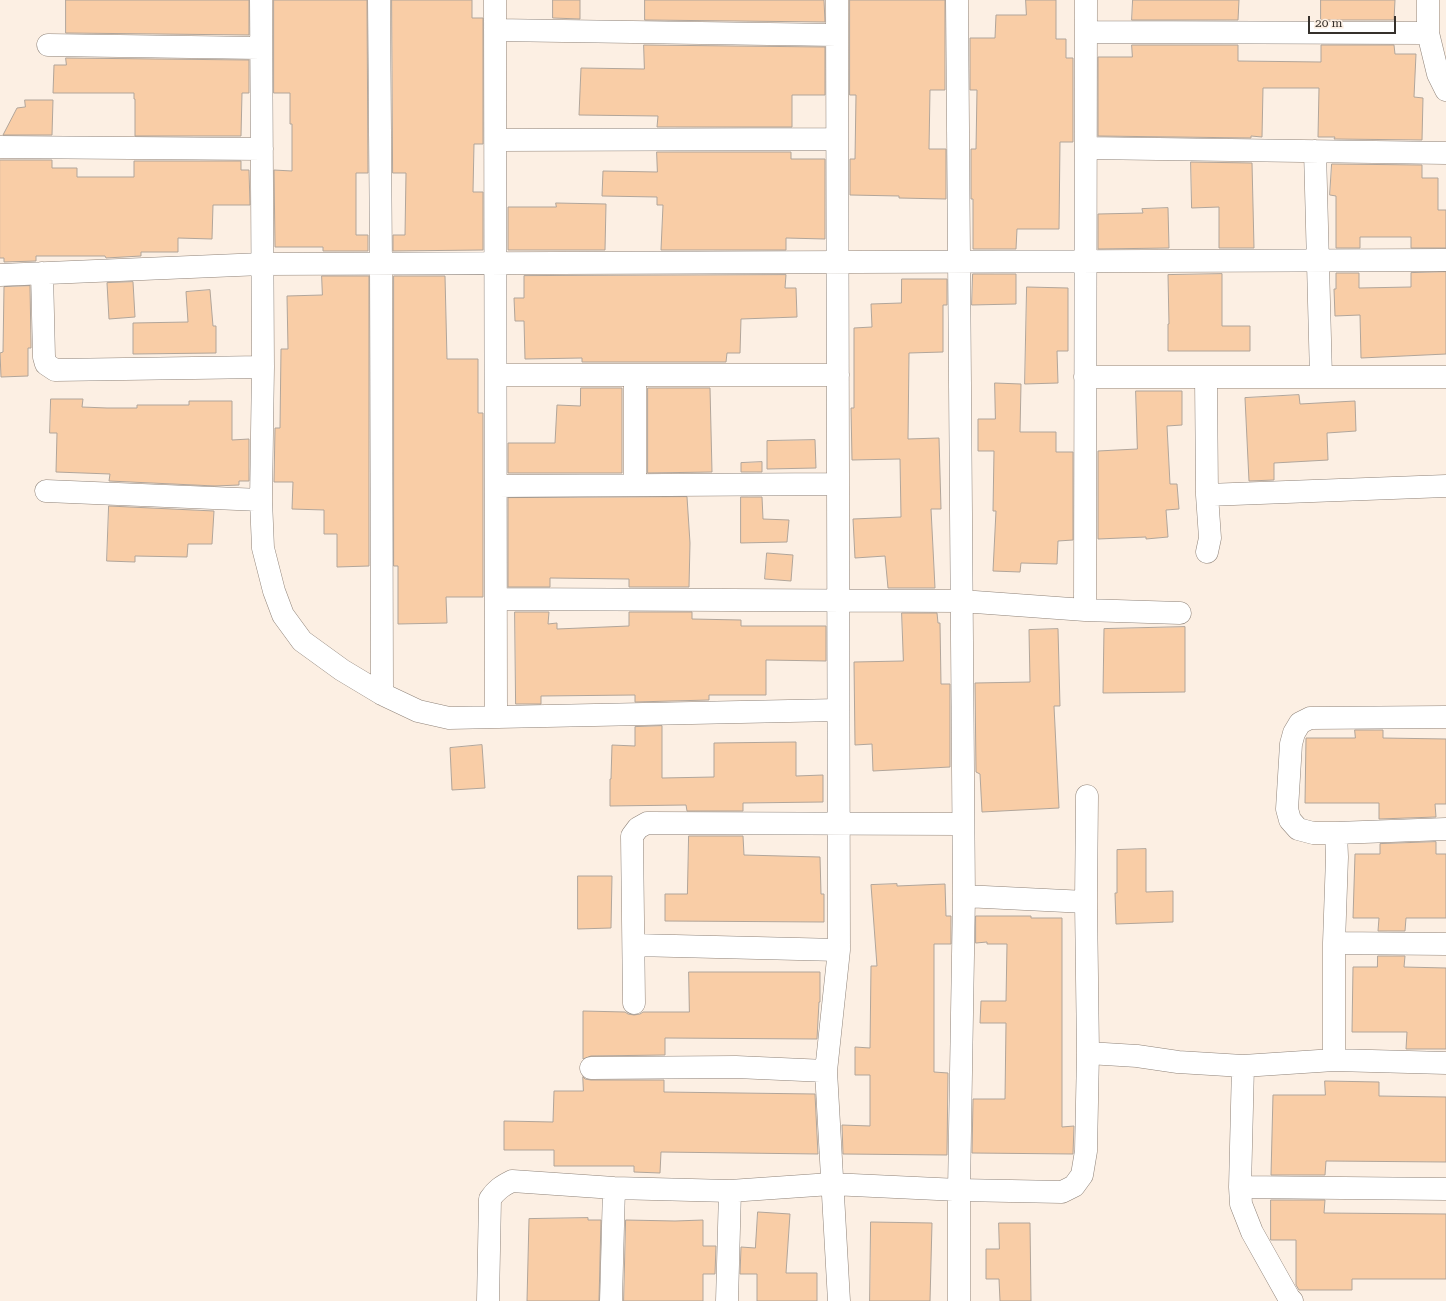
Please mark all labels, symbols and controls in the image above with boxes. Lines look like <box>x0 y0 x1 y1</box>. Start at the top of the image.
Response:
scale bar <box>1310 8 1398 34</box>
text: 20 m <box>1315 16 1342 30</box>

